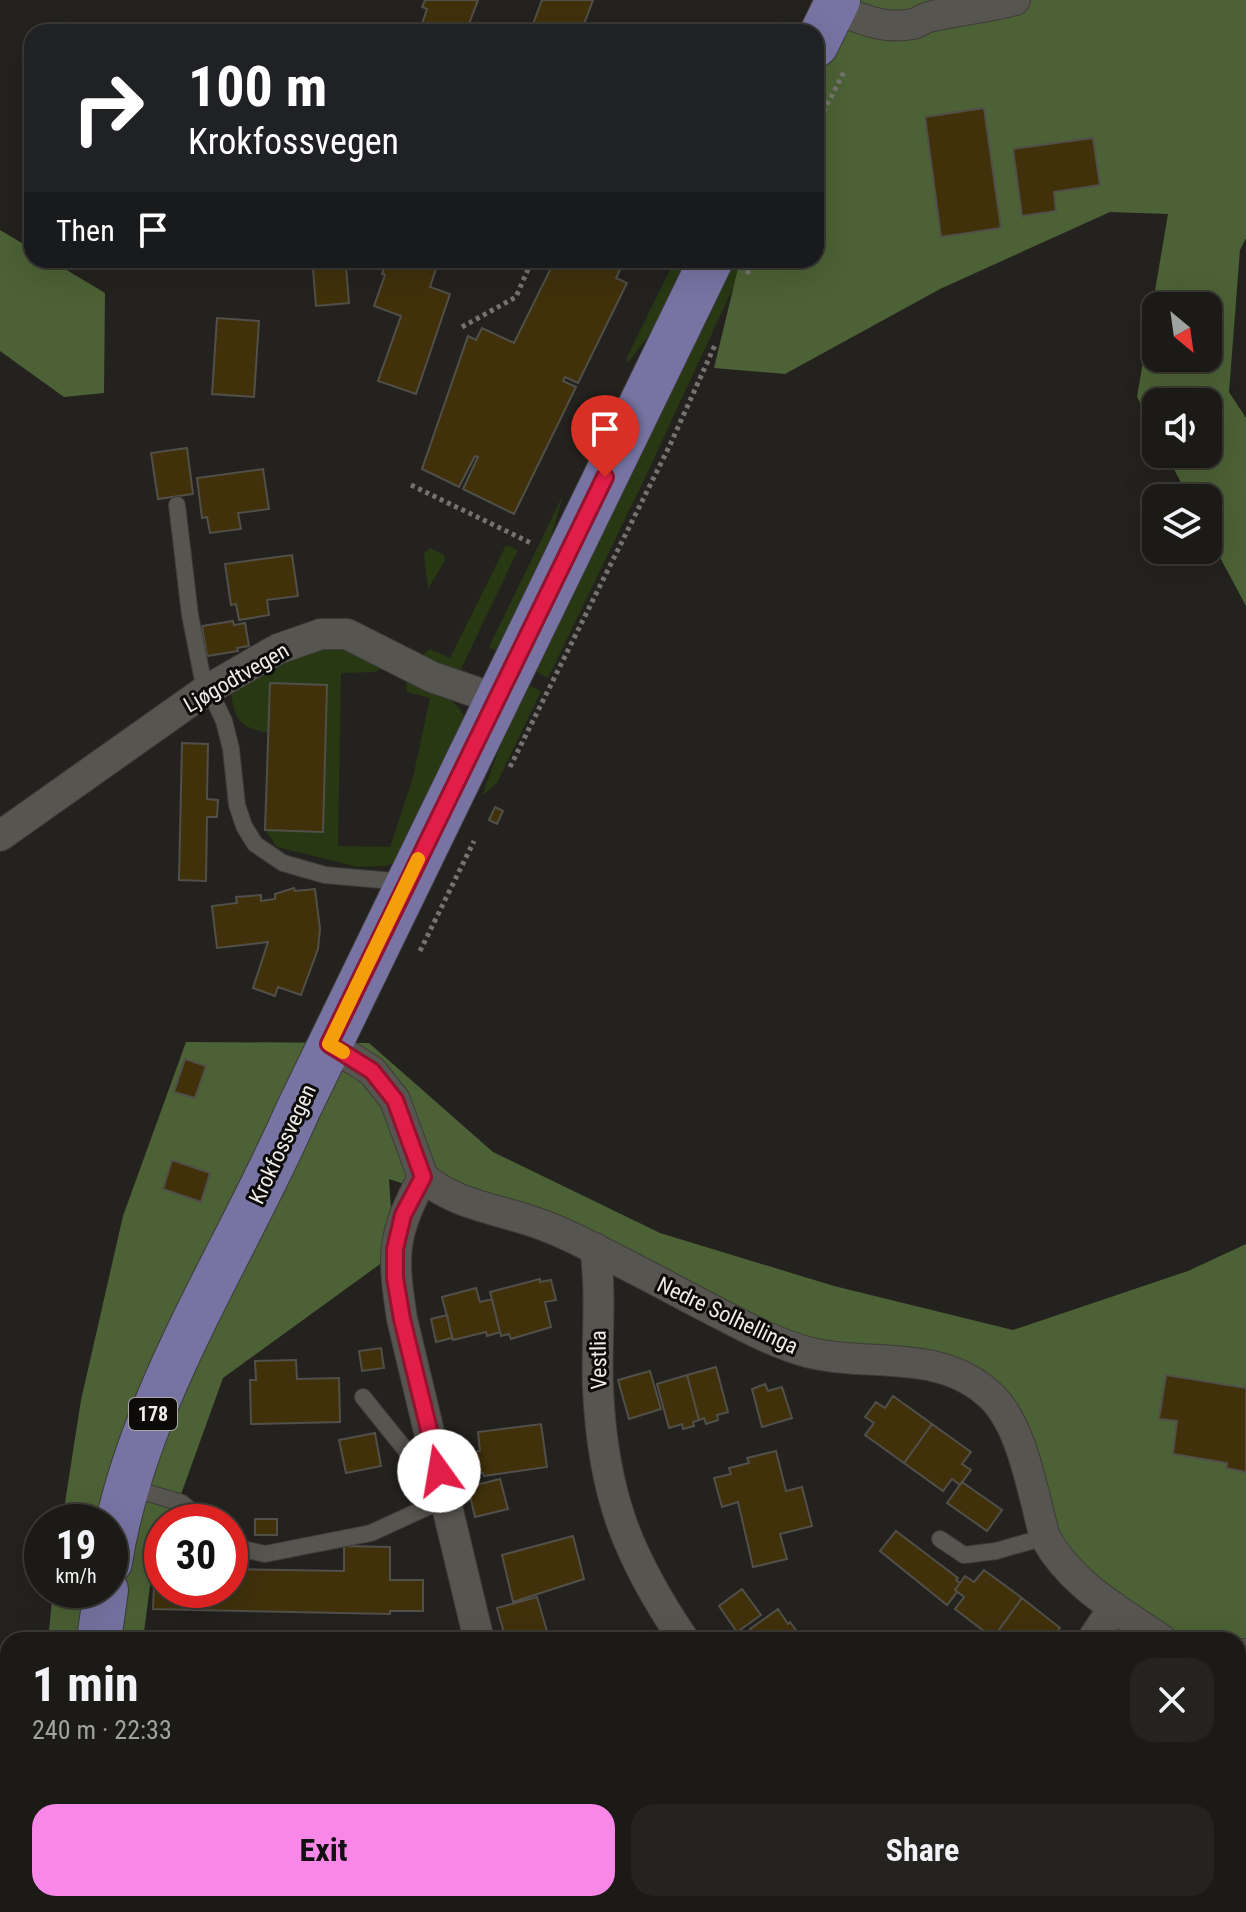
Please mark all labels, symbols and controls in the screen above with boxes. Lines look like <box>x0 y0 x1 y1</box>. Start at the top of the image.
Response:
text: 100 m <box>188 54 327 120</box>
icon: right <box>56 56 160 160</box>
text: Krokfossvegen <box>188 121 399 163</box>
icon: arrive <box>131 208 175 252</box>
text: Then <box>56 213 115 248</box>
north arrow <box>1142 292 1222 372</box>
map controls <box>1142 292 1222 564</box>
button: sound <box>1142 388 1222 468</box>
pin <box>571 395 639 477</box>
icon: arrive <box>583 407 627 451</box>
button: layers <box>1142 484 1222 564</box>
street label: Ljøgodtvegen <box>179 637 293 718</box>
street label: Krokfossvegen <box>244 1081 321 1208</box>
street label: Nedre Solhellinga <box>653 1272 802 1359</box>
street label: Vestlia <box>585 1330 612 1390</box>
road number: 178 <box>129 1398 177 1430</box>
position arrow <box>397 1429 481 1513</box>
speed limit sign: 30 <box>144 1504 248 1608</box>
text: 19 <box>56 1522 96 1569</box>
text: km/h <box>55 1564 97 1588</box>
text: 1 min <box>32 1656 139 1713</box>
button: close <box>1130 1658 1214 1742</box>
text: 240 m · 22:33 <box>32 1715 172 1745</box>
button: Exit <box>32 1804 615 1896</box>
button: Share <box>631 1804 1214 1896</box>

